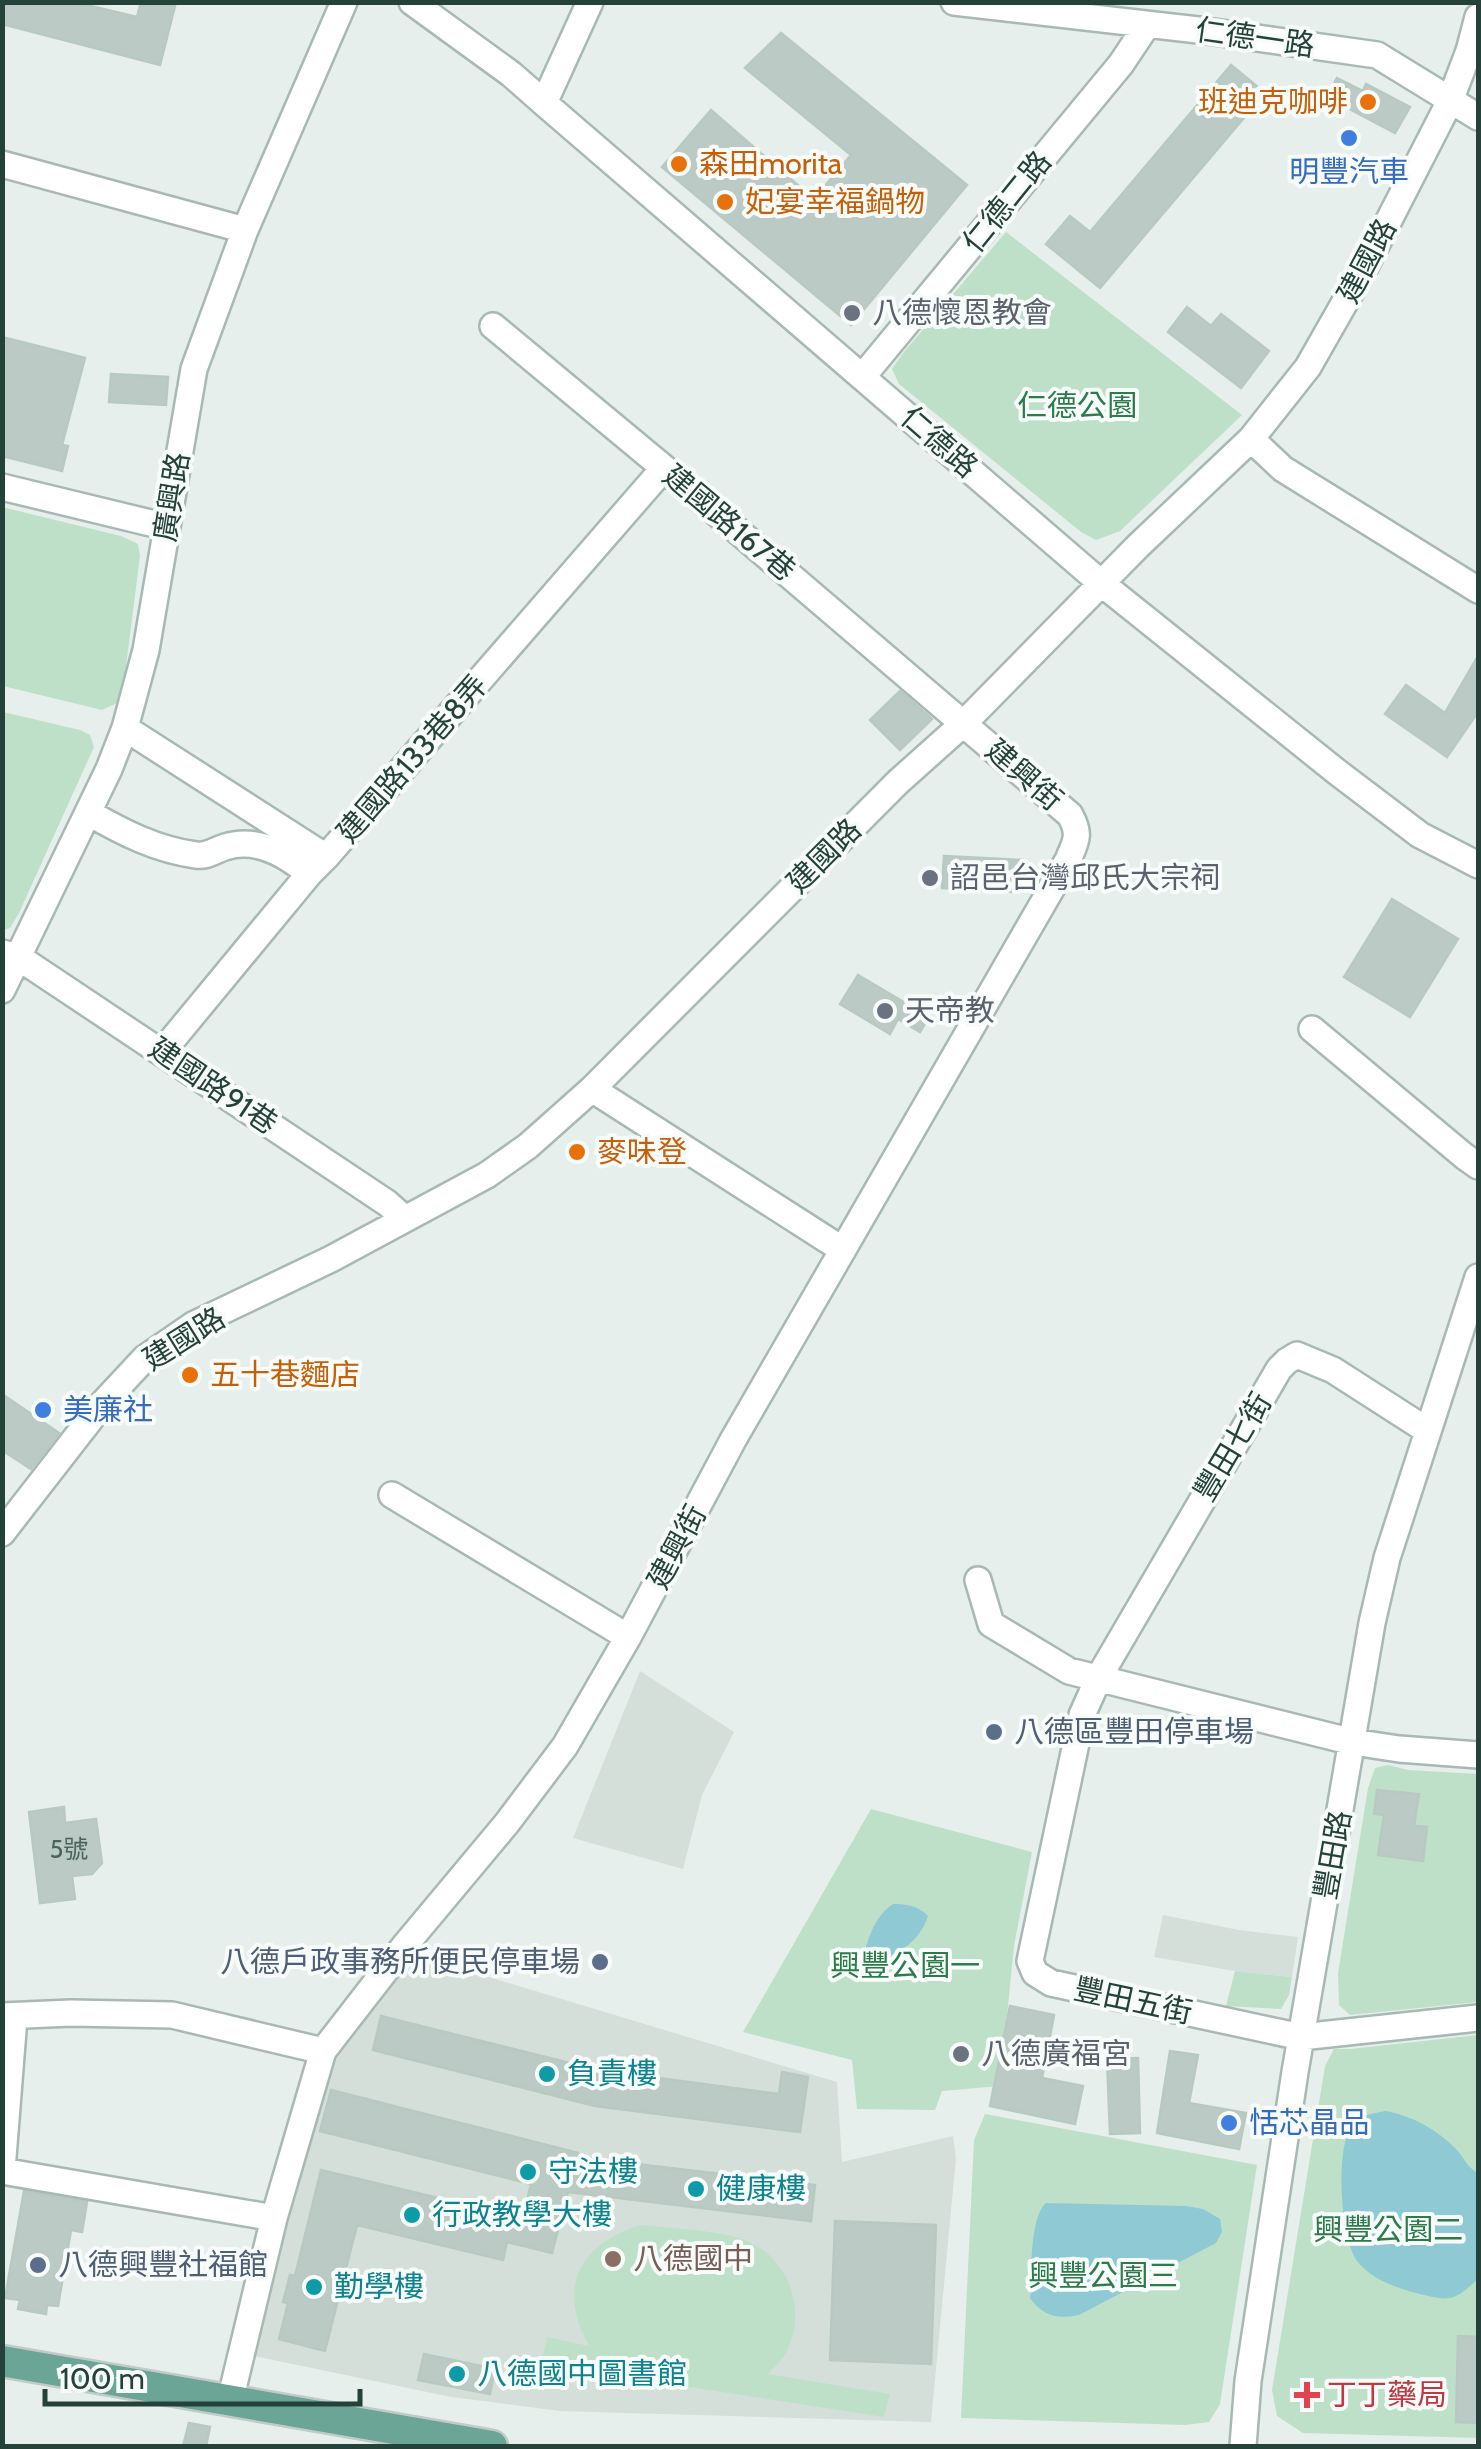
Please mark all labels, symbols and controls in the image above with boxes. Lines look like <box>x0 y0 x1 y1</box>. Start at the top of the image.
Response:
street label: 仁德一路 <box>1193 11 1317 64</box>
place label: 班迪克咖啡 <box>1198 83 1348 120</box>
marker: 班迪克咖啡 <box>1357 91 1379 113</box>
marker: 明豐汽車 <box>1338 127 1360 149</box>
street label: 仁德二路 <box>954 143 1059 260</box>
place label: 森田morita <box>699 145 843 182</box>
marker: 森田morita <box>668 153 690 175</box>
place label: 明豐汽車 <box>1289 153 1409 190</box>
place label: 妃宴幸福鍋物 <box>745 183 925 220</box>
marker: 妃宴幸福鍋物 <box>714 191 736 213</box>
street label: 建國路 <box>1329 212 1404 309</box>
place label: 八德懷恩教會 <box>872 294 1052 331</box>
marker: 八德懷恩教會 <box>841 302 863 324</box>
park label: 仁德公園 <box>1017 387 1137 424</box>
street label: 仁德路 <box>893 398 985 485</box>
street label: 廣興路 <box>146 450 197 544</box>
street label: 建國路167巷 <box>656 456 803 589</box>
street label: 建國路133巷8弄 <box>329 667 495 850</box>
street label: 建興街 <box>978 731 1070 818</box>
street label: 建國路 <box>779 811 869 901</box>
place label: 詔邑台灣邱氏大宗祠 <box>950 859 1220 896</box>
marker: 詔邑台灣邱氏大宗祠 <box>919 867 941 889</box>
place label: 天帝教 <box>905 992 995 1029</box>
marker: 天帝教 <box>874 1000 896 1022</box>
street label: 建國路91巷 <box>142 1029 284 1142</box>
place label: 麥味登 <box>597 1133 687 1170</box>
marker: 麥味登 <box>566 1141 588 1163</box>
street label: 建國路 <box>136 1299 232 1378</box>
place label: 五十巷麵店 <box>210 1356 360 1393</box>
marker: 五十巷麵店 <box>179 1364 201 1386</box>
street label: 豐田七街 <box>1186 1386 1279 1508</box>
place label: 美廉社 <box>63 1391 153 1428</box>
marker: 美廉社 <box>32 1399 54 1421</box>
street label: 建興街 <box>639 1498 714 1595</box>
place label: 八德區豐田停車場 <box>1014 1713 1254 1750</box>
marker: 八德區豐田停車場 <box>983 1721 1005 1743</box>
street label: 豐田路 <box>1306 1807 1359 1902</box>
house number: 5號 <box>50 1834 88 1864</box>
place label: 八德戶政事務所便民停車場 <box>220 1943 580 1980</box>
park label: 興豐公園一 <box>830 1947 980 1984</box>
marker: 八德戶政事務所便民停車場 <box>589 1951 611 1973</box>
street label: 豐田五街 <box>1071 1970 1196 2031</box>
place label: 八德廣福宮 <box>981 2035 1131 2072</box>
marker: 八德廣福宮 <box>950 2043 972 2065</box>
place label: 負責樓 <box>567 2055 657 2092</box>
marker: 負責樓 <box>536 2063 558 2085</box>
place label: 恬芯晶品 <box>1249 2104 1369 2141</box>
marker: 恬芯晶品 <box>1218 2112 1240 2134</box>
place label: 守法樓 <box>548 2153 638 2190</box>
marker: 守法樓 <box>517 2161 539 2183</box>
place label: 健康樓 <box>716 2170 806 2207</box>
marker: 健康樓 <box>685 2178 707 2200</box>
place label: 行政教學大樓 <box>432 2196 612 2233</box>
marker: 行政教學大樓 <box>401 2204 423 2226</box>
park label: 興豐公園二 <box>1313 2211 1463 2248</box>
place label: 八德國中 <box>633 2240 753 2277</box>
place label: 八德興豐社福館 <box>58 2246 268 2283</box>
marker: 八德國中 <box>602 2248 624 2270</box>
marker: 八德興豐社福館 <box>27 2254 49 2276</box>
park label: 興豐公園三 <box>1028 2257 1178 2294</box>
place label: 勤學樓 <box>334 2268 424 2305</box>
marker: 勤學樓 <box>303 2276 325 2298</box>
scale bar <box>45 2344 360 2406</box>
place label: 八德國中圖書館 <box>477 2355 687 2392</box>
text: 100 m <box>60 2360 145 2397</box>
marker: 八德國中圖書館 <box>446 2363 468 2385</box>
place label: 丁丁藥局 <box>1327 2376 1447 2413</box>
marker: 丁丁藥局 <box>1296 2384 1318 2406</box>

